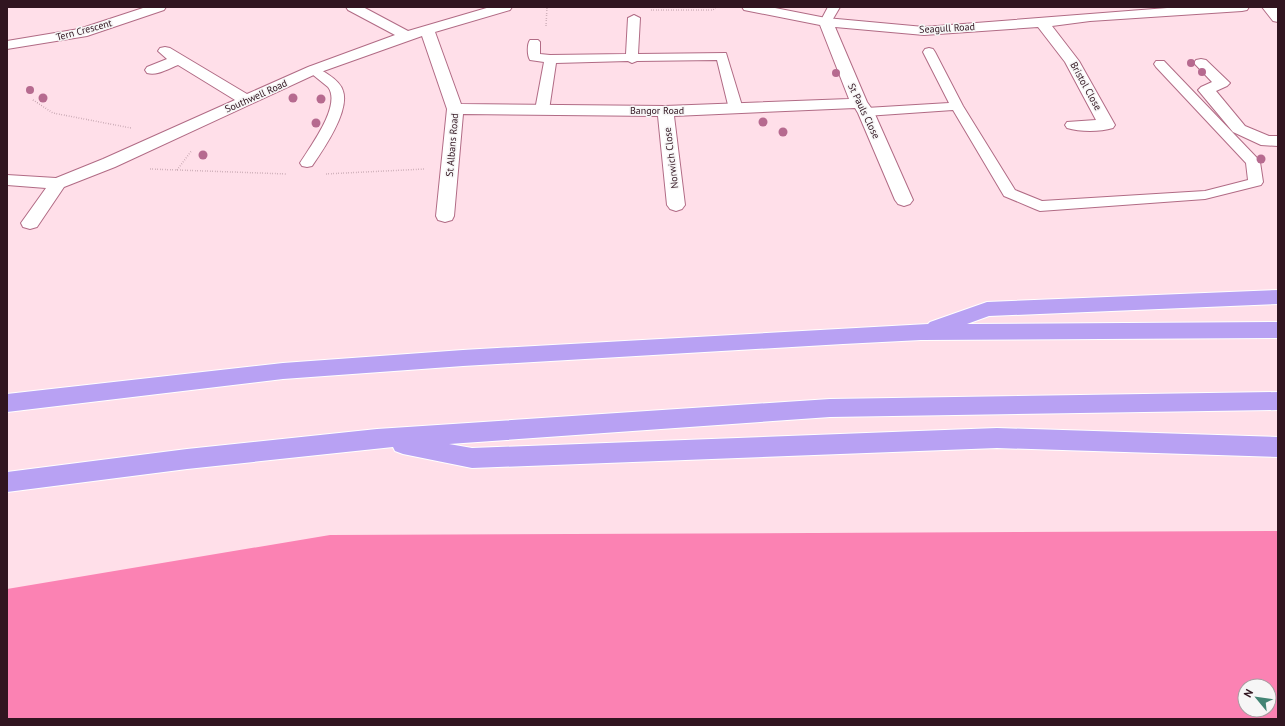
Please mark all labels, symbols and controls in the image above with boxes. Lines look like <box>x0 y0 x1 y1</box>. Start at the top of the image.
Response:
street label: Tern Crescent <box>55 16 114 44</box>
street label: Seagull Road <box>919 20 975 36</box>
street label: Bristol Close <box>1067 59 1105 113</box>
street label: Southwell Road <box>223 76 289 116</box>
street label: St Pauls Close <box>845 81 883 141</box>
street label: Bangor Road <box>630 104 684 117</box>
street label: St Albans Road <box>443 113 461 177</box>
street label: Norwich Close <box>661 127 681 189</box>
north arrow <box>1237 678 1277 718</box>
text: N <box>1240 687 1256 700</box>

